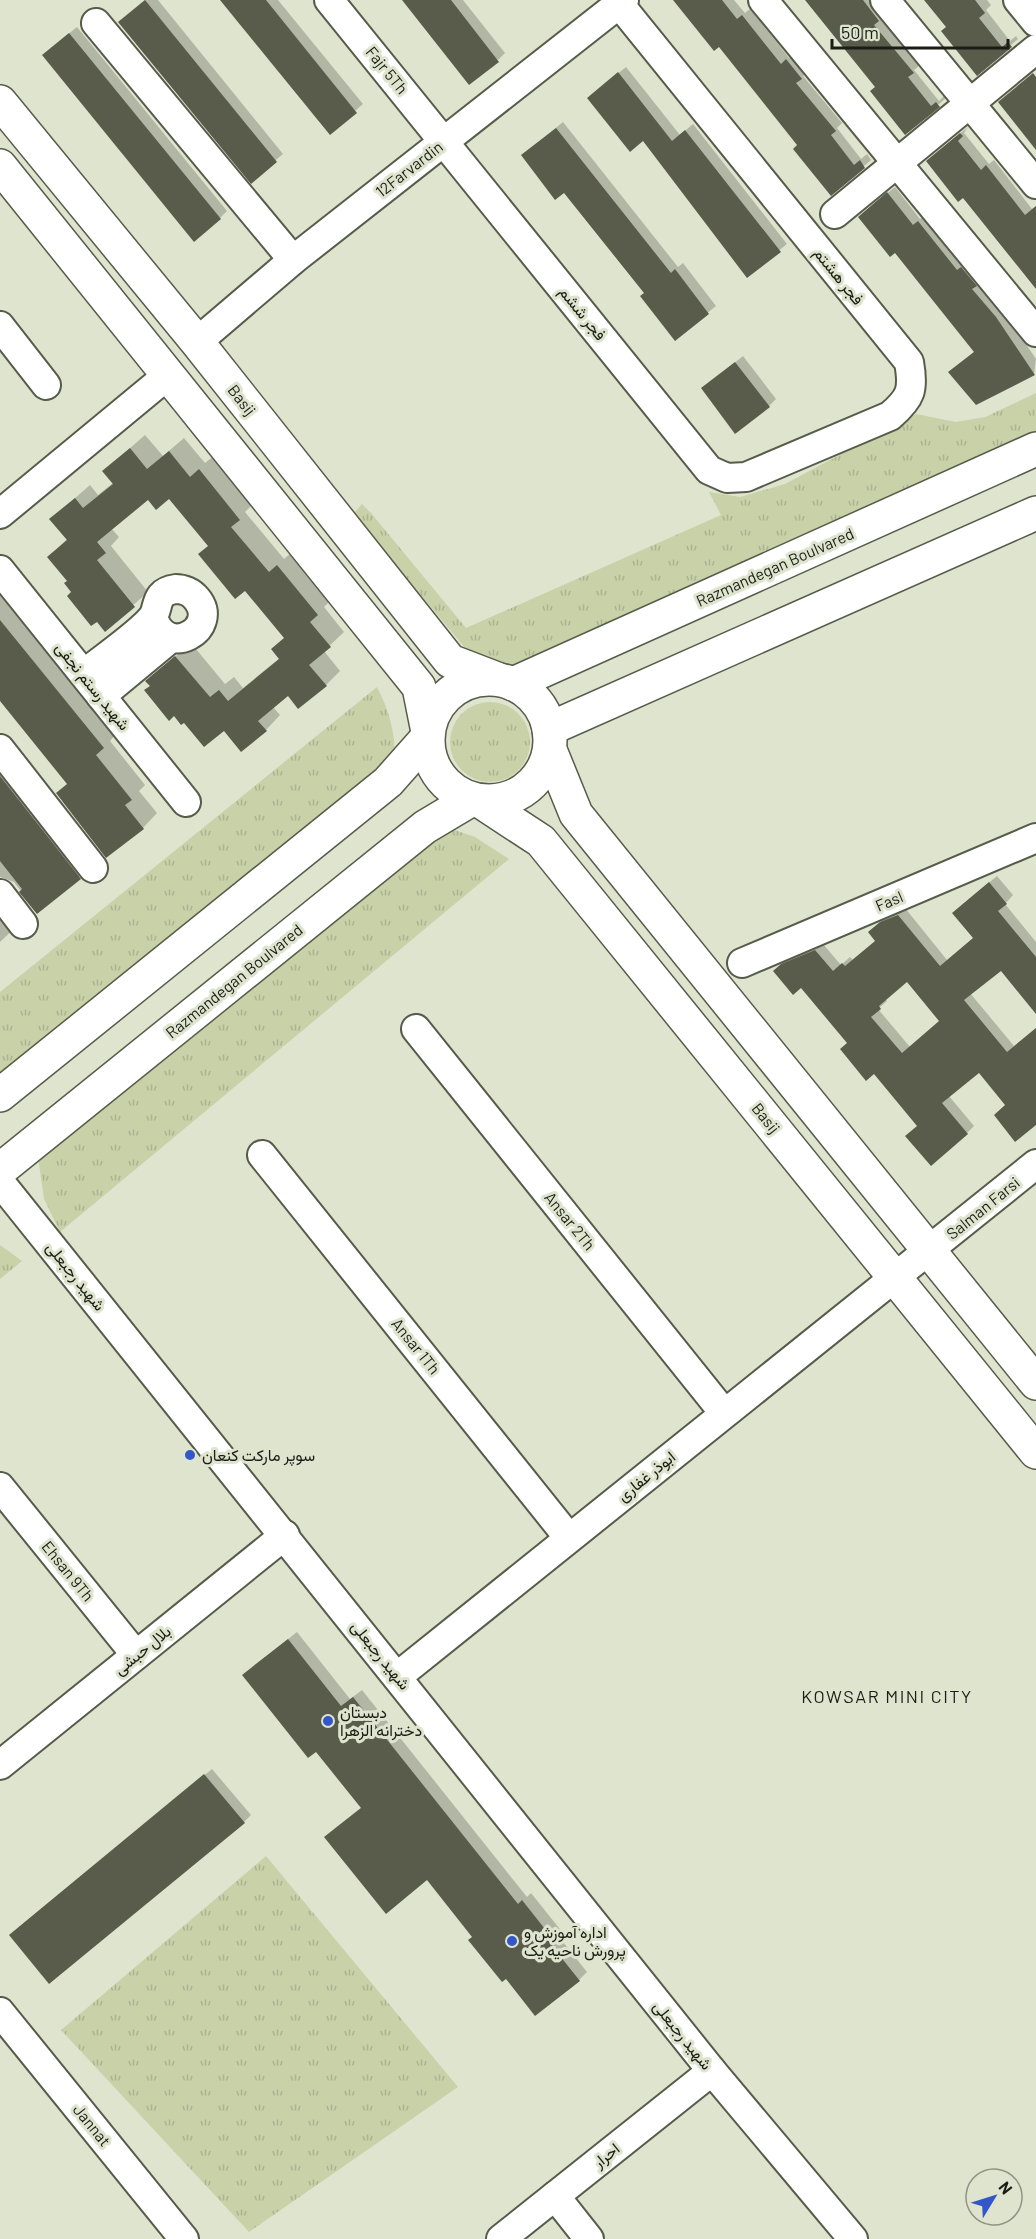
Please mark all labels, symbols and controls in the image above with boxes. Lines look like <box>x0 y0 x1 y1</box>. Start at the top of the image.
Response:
scale bar <box>832 12 1008 50</box>
text: 50 m <box>841 21 879 43</box>
street label: Fajr 5Th <box>362 42 412 97</box>
street label: 12Farvardin <box>371 136 446 201</box>
street label: فجر هشتم <box>809 243 868 309</box>
street label: فجر ششم <box>554 282 611 345</box>
street label: Basij <box>224 381 260 419</box>
street label: Razmandegan Boulvared <box>693 523 857 610</box>
street label: شهید رستم نجفی <box>51 638 135 735</box>
street label: Fasl <box>872 886 905 915</box>
street label: Razmandegan Boulvared <box>161 920 306 1042</box>
street label: Basij <box>748 1099 784 1137</box>
street label: Salman Farsi <box>942 1172 1023 1243</box>
street label: Ansar 2Th <box>541 1188 600 1254</box>
street label: شهید رجبعلی <box>41 1237 110 1315</box>
street label: Ansar 1Th <box>388 1314 445 1378</box>
place label: سوپر مارکت کنعان <box>202 1445 315 1467</box>
street label: ابوذر غفاری <box>613 1446 680 1506</box>
marker: سوپر مارکت کنعان <box>183 1448 197 1462</box>
street label: Ehsan 9Th <box>38 1537 98 1605</box>
street label: شهید رجبعلی <box>346 1616 415 1694</box>
street label: بلال حبشی <box>109 1621 175 1680</box>
district label: KOWSAR MINI CITY <box>801 1685 973 1707</box>
place label: دبستان دخترانه الزهرا <box>340 1702 422 1741</box>
marker: دبستان دخترانه الزهرا <box>321 1714 335 1728</box>
place label: اداره آموزش و پرورش ناحیه یک <box>524 1922 626 1962</box>
marker: اداره آموزش و پرورش ناحیه یک <box>505 1934 519 1948</box>
street label: شهید رجبعلی <box>648 1996 717 2074</box>
street label: Jannat <box>70 2100 115 2150</box>
street label: احرار <box>588 2138 624 2173</box>
north arrow <box>964 2167 1024 2227</box>
text: N <box>995 2177 1017 2197</box>

